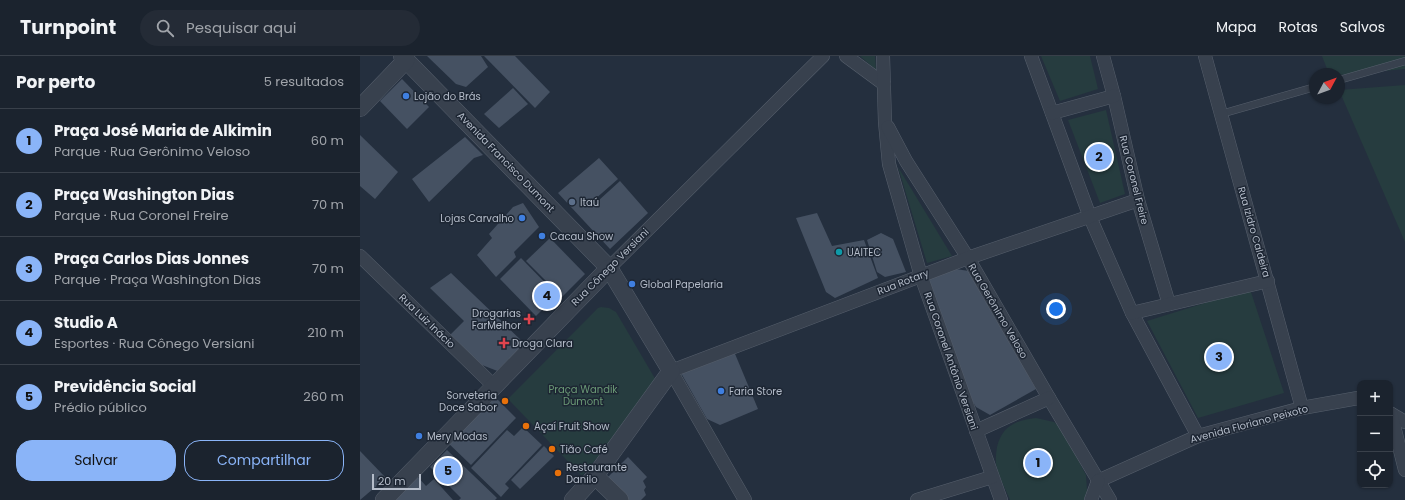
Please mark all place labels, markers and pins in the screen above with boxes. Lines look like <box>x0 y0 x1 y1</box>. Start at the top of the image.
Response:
place label: Lojão do Brás <box>414 89 481 104</box>
marker: Lojão do Brás <box>401 91 411 101</box>
pin: 2 <box>1086 142 1112 172</box>
place label: Itaú <box>580 195 599 210</box>
marker: Itaú <box>567 197 577 207</box>
place label: Lojas Carvalho <box>440 211 514 226</box>
marker: Lojas Carvalho <box>517 213 527 223</box>
place label: Cacau Show <box>550 229 614 244</box>
marker: Cacau Show <box>537 231 547 241</box>
place label: UAITEC <box>847 245 881 260</box>
marker: UAITEC <box>834 247 844 257</box>
place label: Global Papelaria <box>640 277 723 292</box>
marker: Global Papelaria <box>627 279 637 289</box>
pin: 4 <box>534 281 560 311</box>
place label: Drogarias FarMelhor <box>472 306 521 333</box>
marker: Drogarias FarMelhor <box>524 314 534 324</box>
place label: Droga Clara <box>512 336 573 351</box>
marker: Droga Clara <box>499 338 509 348</box>
pin: 3 <box>1206 342 1232 372</box>
place label: Faria Store <box>729 384 782 399</box>
marker: Faria Store <box>716 386 726 396</box>
place label: Sorveteria Doce Sabor <box>439 388 497 415</box>
marker: Sorveteria Doce Sabor <box>500 396 510 406</box>
place label: Açaí Fruit Show <box>534 419 610 434</box>
marker: Açaí Fruit Show <box>521 421 531 431</box>
place label: Mery Modas <box>427 429 488 444</box>
marker: Mery Modas <box>414 431 424 441</box>
place label: Tião Café <box>560 442 608 457</box>
marker: Tião Café <box>547 444 557 454</box>
pin: 1 <box>1025 448 1051 478</box>
pin: 5 <box>435 456 461 486</box>
place label: Restaurante Danilo <box>566 460 627 487</box>
marker: Restaurante Danilo <box>553 468 563 478</box>

